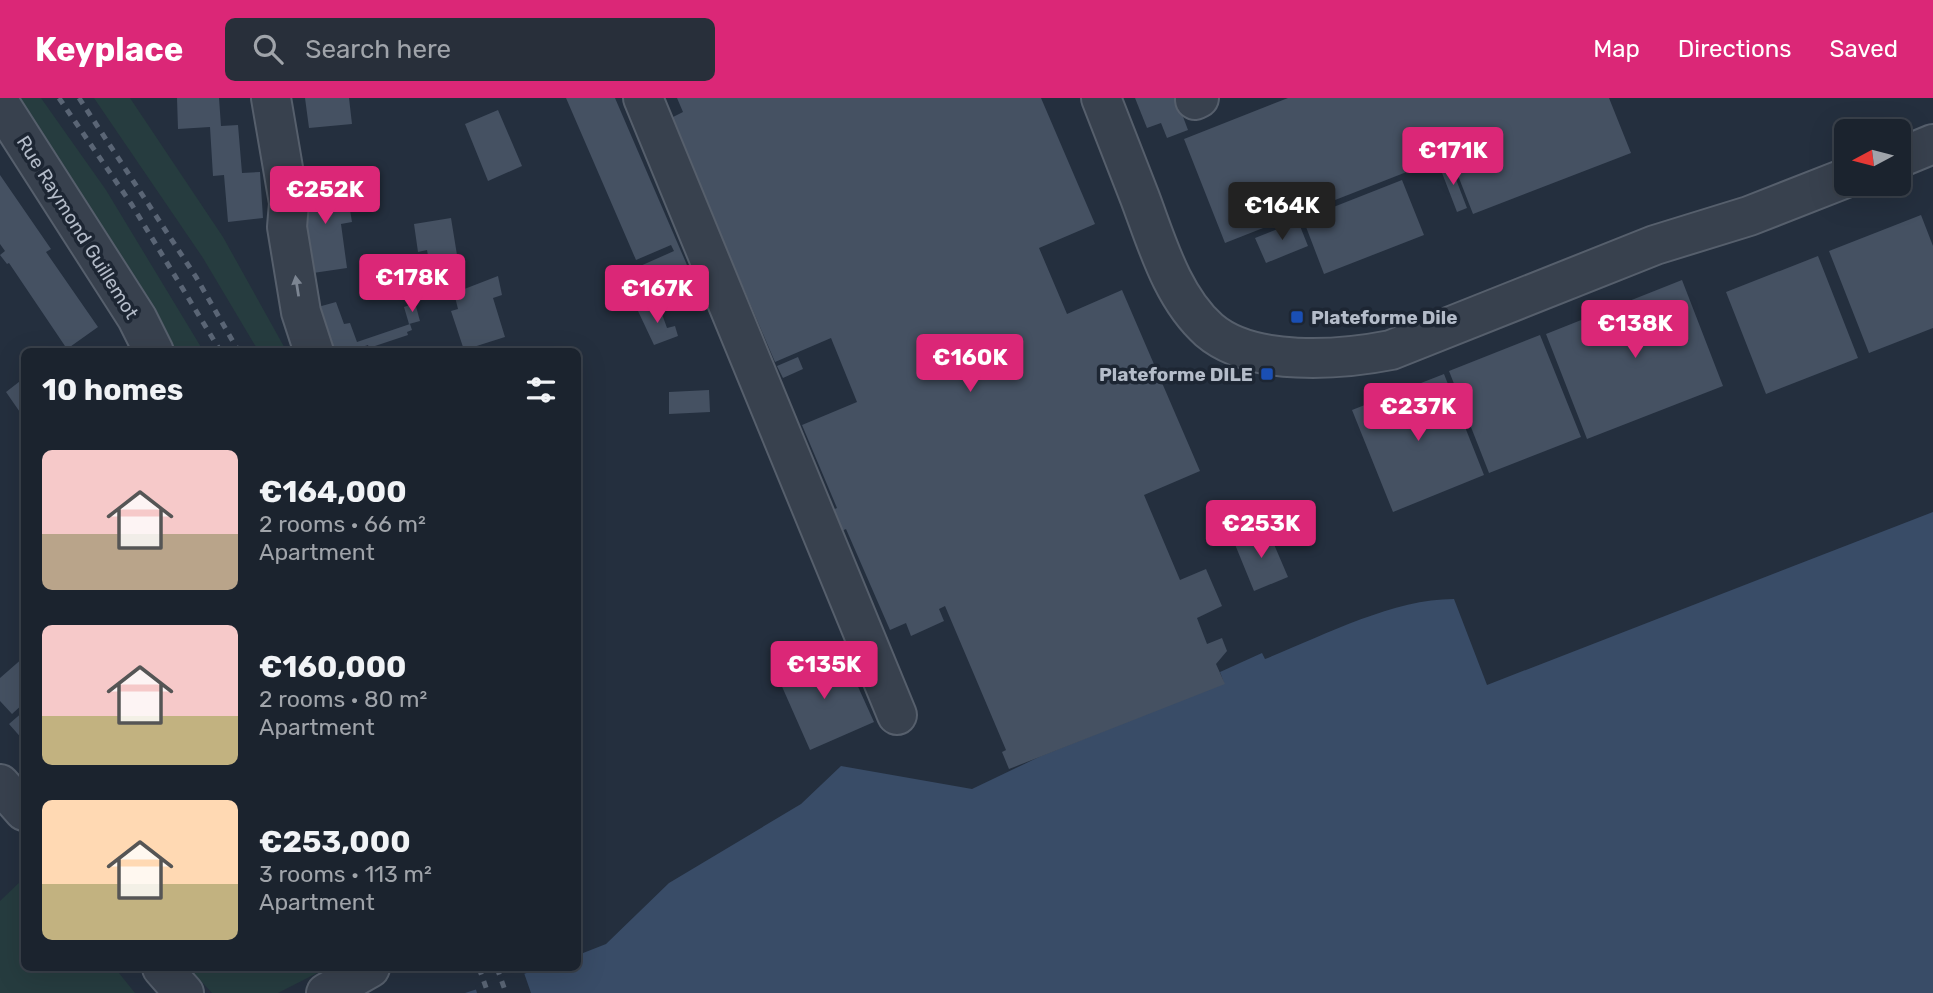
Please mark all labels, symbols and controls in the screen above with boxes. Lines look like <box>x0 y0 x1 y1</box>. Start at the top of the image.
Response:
search box <box>225 18 715 81</box>
text: Keyplace <box>35 30 183 69</box>
icon: search <box>249 30 287 68</box>
text: Search here <box>305 34 451 65</box>
text: Map <box>1593 35 1640 63</box>
text: Directions <box>1678 35 1791 63</box>
text: Saved <box>1829 35 1898 63</box>
north arrow <box>1834 119 1911 196</box>
map controls <box>1834 119 1911 196</box>
pin: €171K <box>1404 127 1502 187</box>
street label: Rue Raymond Guillemot <box>12 131 144 324</box>
text: €171K <box>1418 136 1488 164</box>
pin: €252K <box>276 166 374 226</box>
text: €252K <box>286 175 364 203</box>
pin: €164K <box>1233 183 1331 242</box>
text: €164K <box>1244 191 1320 219</box>
pin: €178K <box>363 254 461 314</box>
text: €178K <box>375 263 449 291</box>
pin: €167K <box>608 266 706 325</box>
text: €167K <box>621 274 693 302</box>
one-way arrow <box>291 275 302 297</box>
pin: €138K <box>1586 300 1684 360</box>
place label: Plateforme Dile <box>1311 306 1458 329</box>
marker: Plateforme Dile <box>1289 309 1305 325</box>
text: €138K <box>1597 309 1673 337</box>
pin: €160K <box>921 334 1019 394</box>
text: €160K <box>932 343 1008 371</box>
place label: Plateforme DILE <box>1099 363 1253 386</box>
marker: Plateforme DILE <box>1259 366 1275 382</box>
icon: filters <box>522 371 560 409</box>
text: 10 homes <box>42 372 183 408</box>
pin: €237K <box>1369 384 1467 443</box>
text: €237K <box>1380 392 1456 420</box>
text: €164,000 <box>259 474 407 510</box>
icon: home <box>98 478 182 562</box>
pin: €253K <box>1212 500 1310 560</box>
text: €253K <box>1222 509 1300 537</box>
text: 2 rooms · 66 m² <box>259 510 426 538</box>
text: Apartment <box>259 538 375 566</box>
pin: €135K <box>775 642 873 701</box>
text: €160,000 <box>259 649 407 685</box>
text: €135K <box>787 650 861 678</box>
icon: home <box>98 653 182 737</box>
text: 2 rooms · 80 m² <box>259 685 427 713</box>
text: Apartment <box>259 713 375 741</box>
text: €253,000 <box>259 824 411 860</box>
icon: home <box>98 828 182 912</box>
text: 3 rooms · 113 m² <box>259 860 432 888</box>
text: Apartment <box>259 888 375 916</box>

